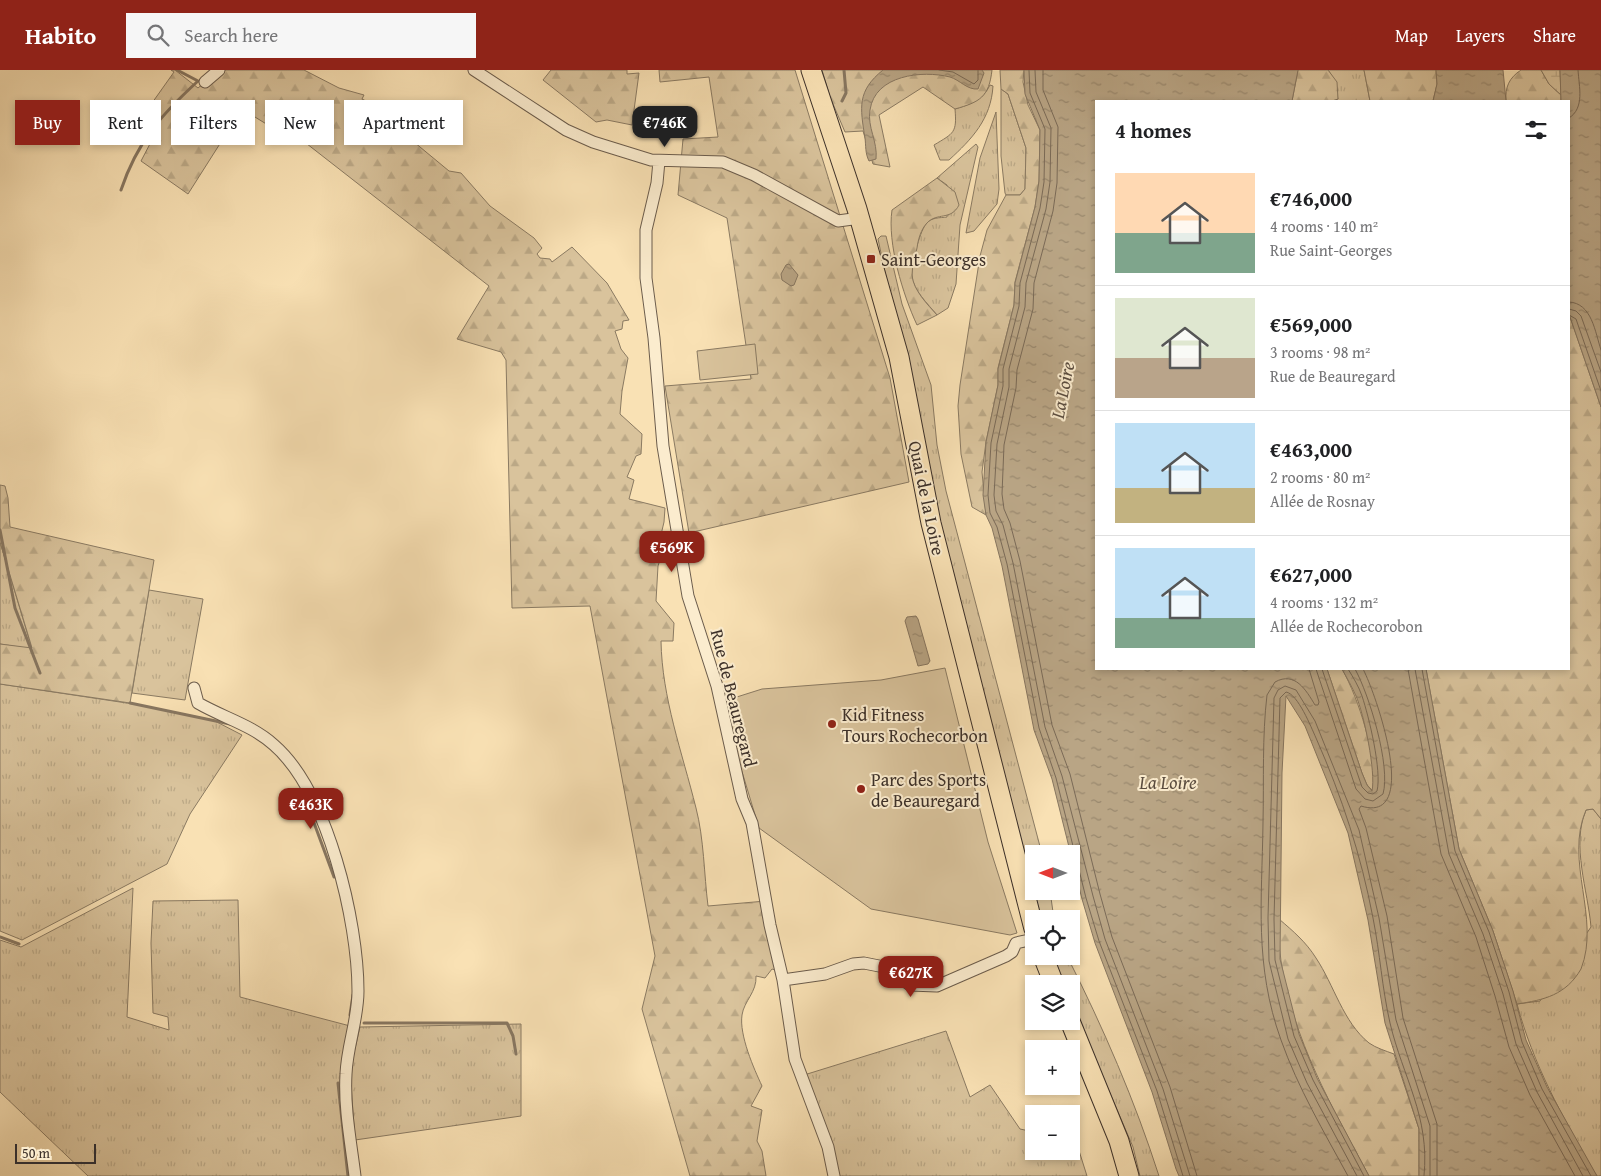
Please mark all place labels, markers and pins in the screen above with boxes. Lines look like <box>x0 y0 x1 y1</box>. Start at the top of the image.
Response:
pin: €746K <box>630 106 700 148</box>
place label: Saint-Georges <box>881 246 986 273</box>
marker: Saint-Georges <box>865 253 877 265</box>
pin: €569K <box>637 530 707 573</box>
place label: Kid Fitness Tours Rochecorbon <box>842 701 988 749</box>
marker: Kid Fitness Tours Rochecorbon <box>826 718 838 730</box>
place label: Parc des Sports de Beauregard <box>871 766 986 814</box>
marker: Parc des Sports de Beauregard <box>855 783 867 795</box>
pin: €463K <box>276 788 346 830</box>
pin: €627K <box>876 956 946 998</box>

